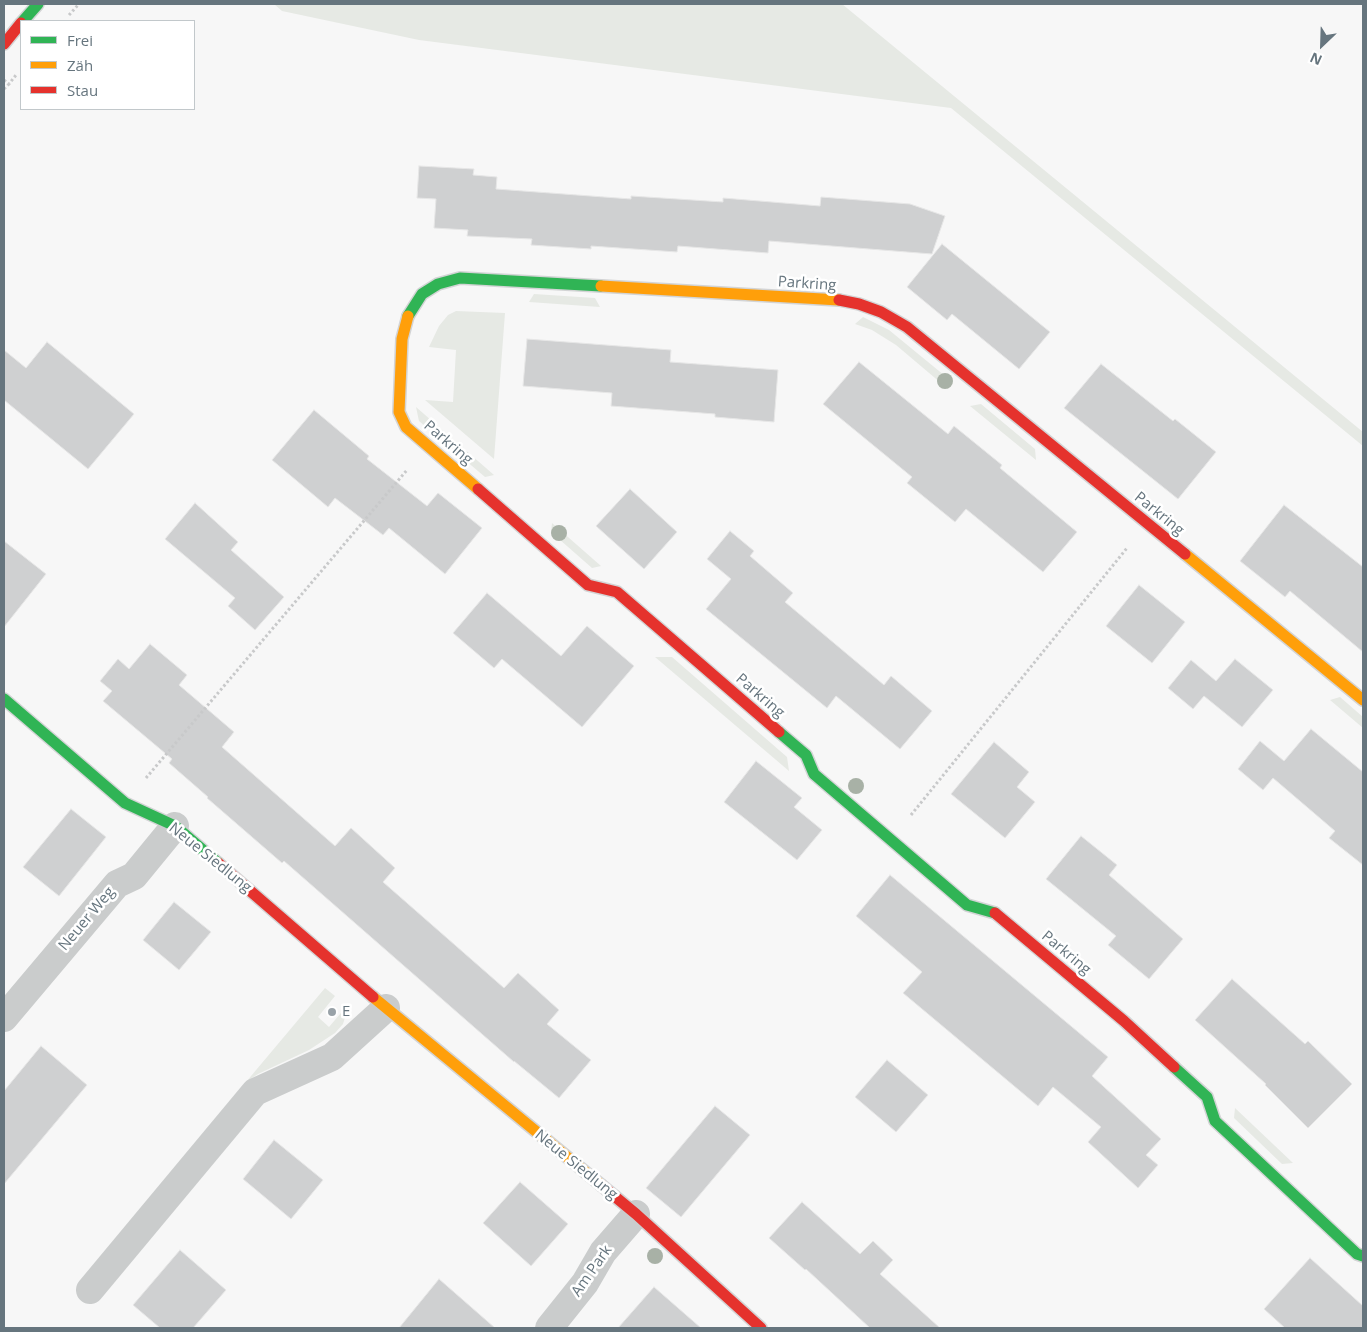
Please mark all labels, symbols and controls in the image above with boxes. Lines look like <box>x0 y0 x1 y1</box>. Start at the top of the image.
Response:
legend <box>20 20 195 110</box>
north arrow <box>1297 20 1347 70</box>
text: Frei <box>67 30 93 50</box>
text: N <box>1307 48 1325 70</box>
text: Zäh <box>67 55 93 75</box>
text: Stau <box>67 80 98 100</box>
street label: Parkring <box>777 273 837 295</box>
street label: Parkring <box>420 417 476 469</box>
street label: Parkring <box>1131 489 1187 539</box>
street label: Parkring <box>732 670 788 722</box>
street label: Neue Siedlung <box>165 819 255 897</box>
street label: Neuer Weg <box>55 883 119 955</box>
street label: Parkring <box>1038 927 1094 979</box>
place label: E <box>342 1003 350 1021</box>
marker: E <box>326 1006 338 1018</box>
street label: Neue Siedlung <box>531 1126 621 1204</box>
street label: Am Park <box>568 1242 616 1300</box>

